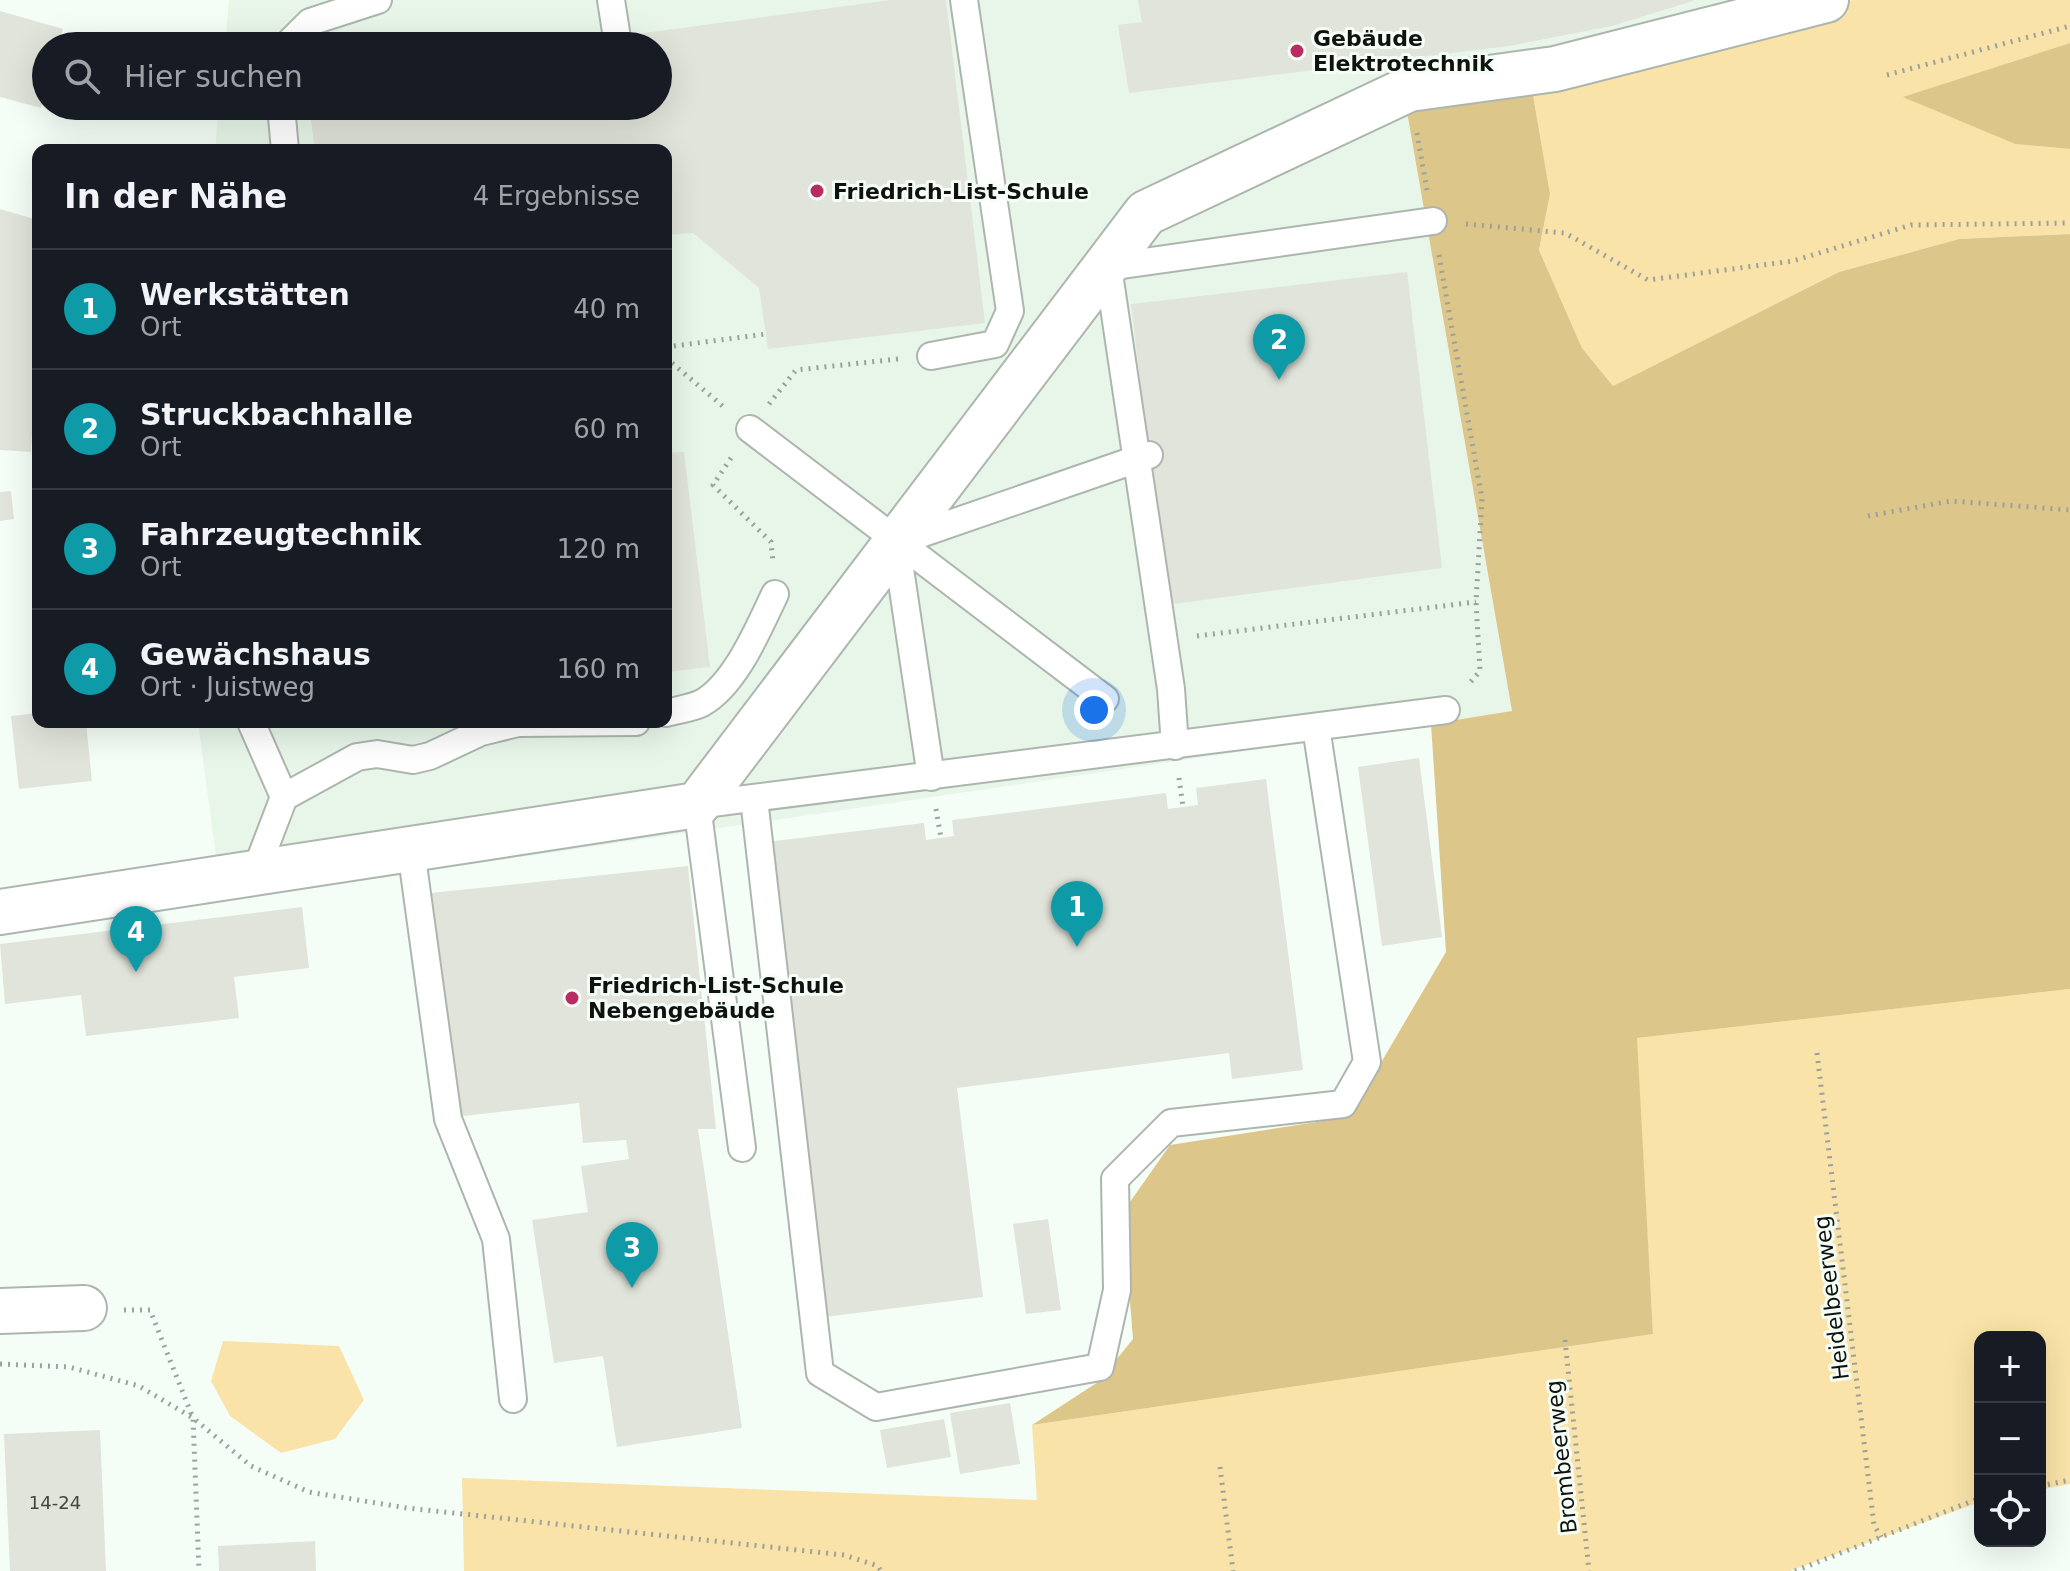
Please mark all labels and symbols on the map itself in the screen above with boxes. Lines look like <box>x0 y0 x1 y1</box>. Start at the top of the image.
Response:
place label: Gebäude Elektrotechnik <box>1313 26 1495 76</box>
marker: Gebäude Elektrotechnik <box>1288 42 1306 60</box>
place label: Friedrich-List-Schule <box>833 179 1089 204</box>
marker: Friedrich-List-Schule <box>808 182 826 200</box>
pin: 2 <box>1253 314 1305 380</box>
your location <box>1074 690 1114 730</box>
pin: 1 <box>1051 881 1103 947</box>
pin: 4 <box>110 906 162 972</box>
place label: Friedrich-List-Schule Nebengebäude <box>588 973 844 1023</box>
marker: Friedrich-List-Schule Nebengebäude <box>563 989 581 1007</box>
street label: Heidelbeerweg <box>1809 1214 1854 1382</box>
pin: 3 <box>606 1222 658 1288</box>
street label: Brombeerweg <box>1541 1379 1582 1535</box>
house number: 14-24 <box>29 1492 81 1513</box>

